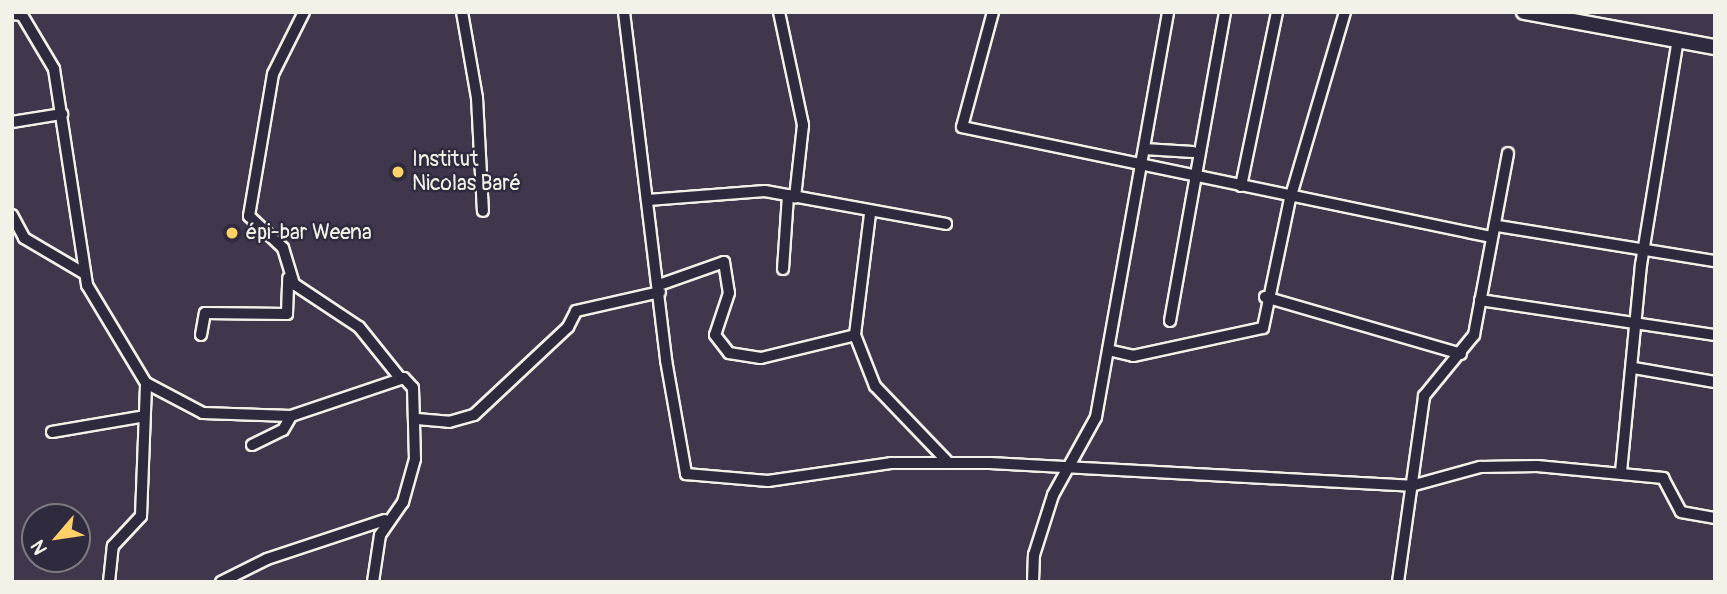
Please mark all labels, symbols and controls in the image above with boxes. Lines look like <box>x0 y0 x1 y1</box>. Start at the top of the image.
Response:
place label: Institut Nicolas Baré <box>412 147 521 197</box>
marker: Institut Nicolas Baré <box>390 164 406 180</box>
place label: épi-bar Weena <box>246 220 372 246</box>
marker: épi-bar Weena <box>224 225 240 241</box>
north arrow <box>21 503 91 573</box>
text: N <box>26 536 53 559</box>

